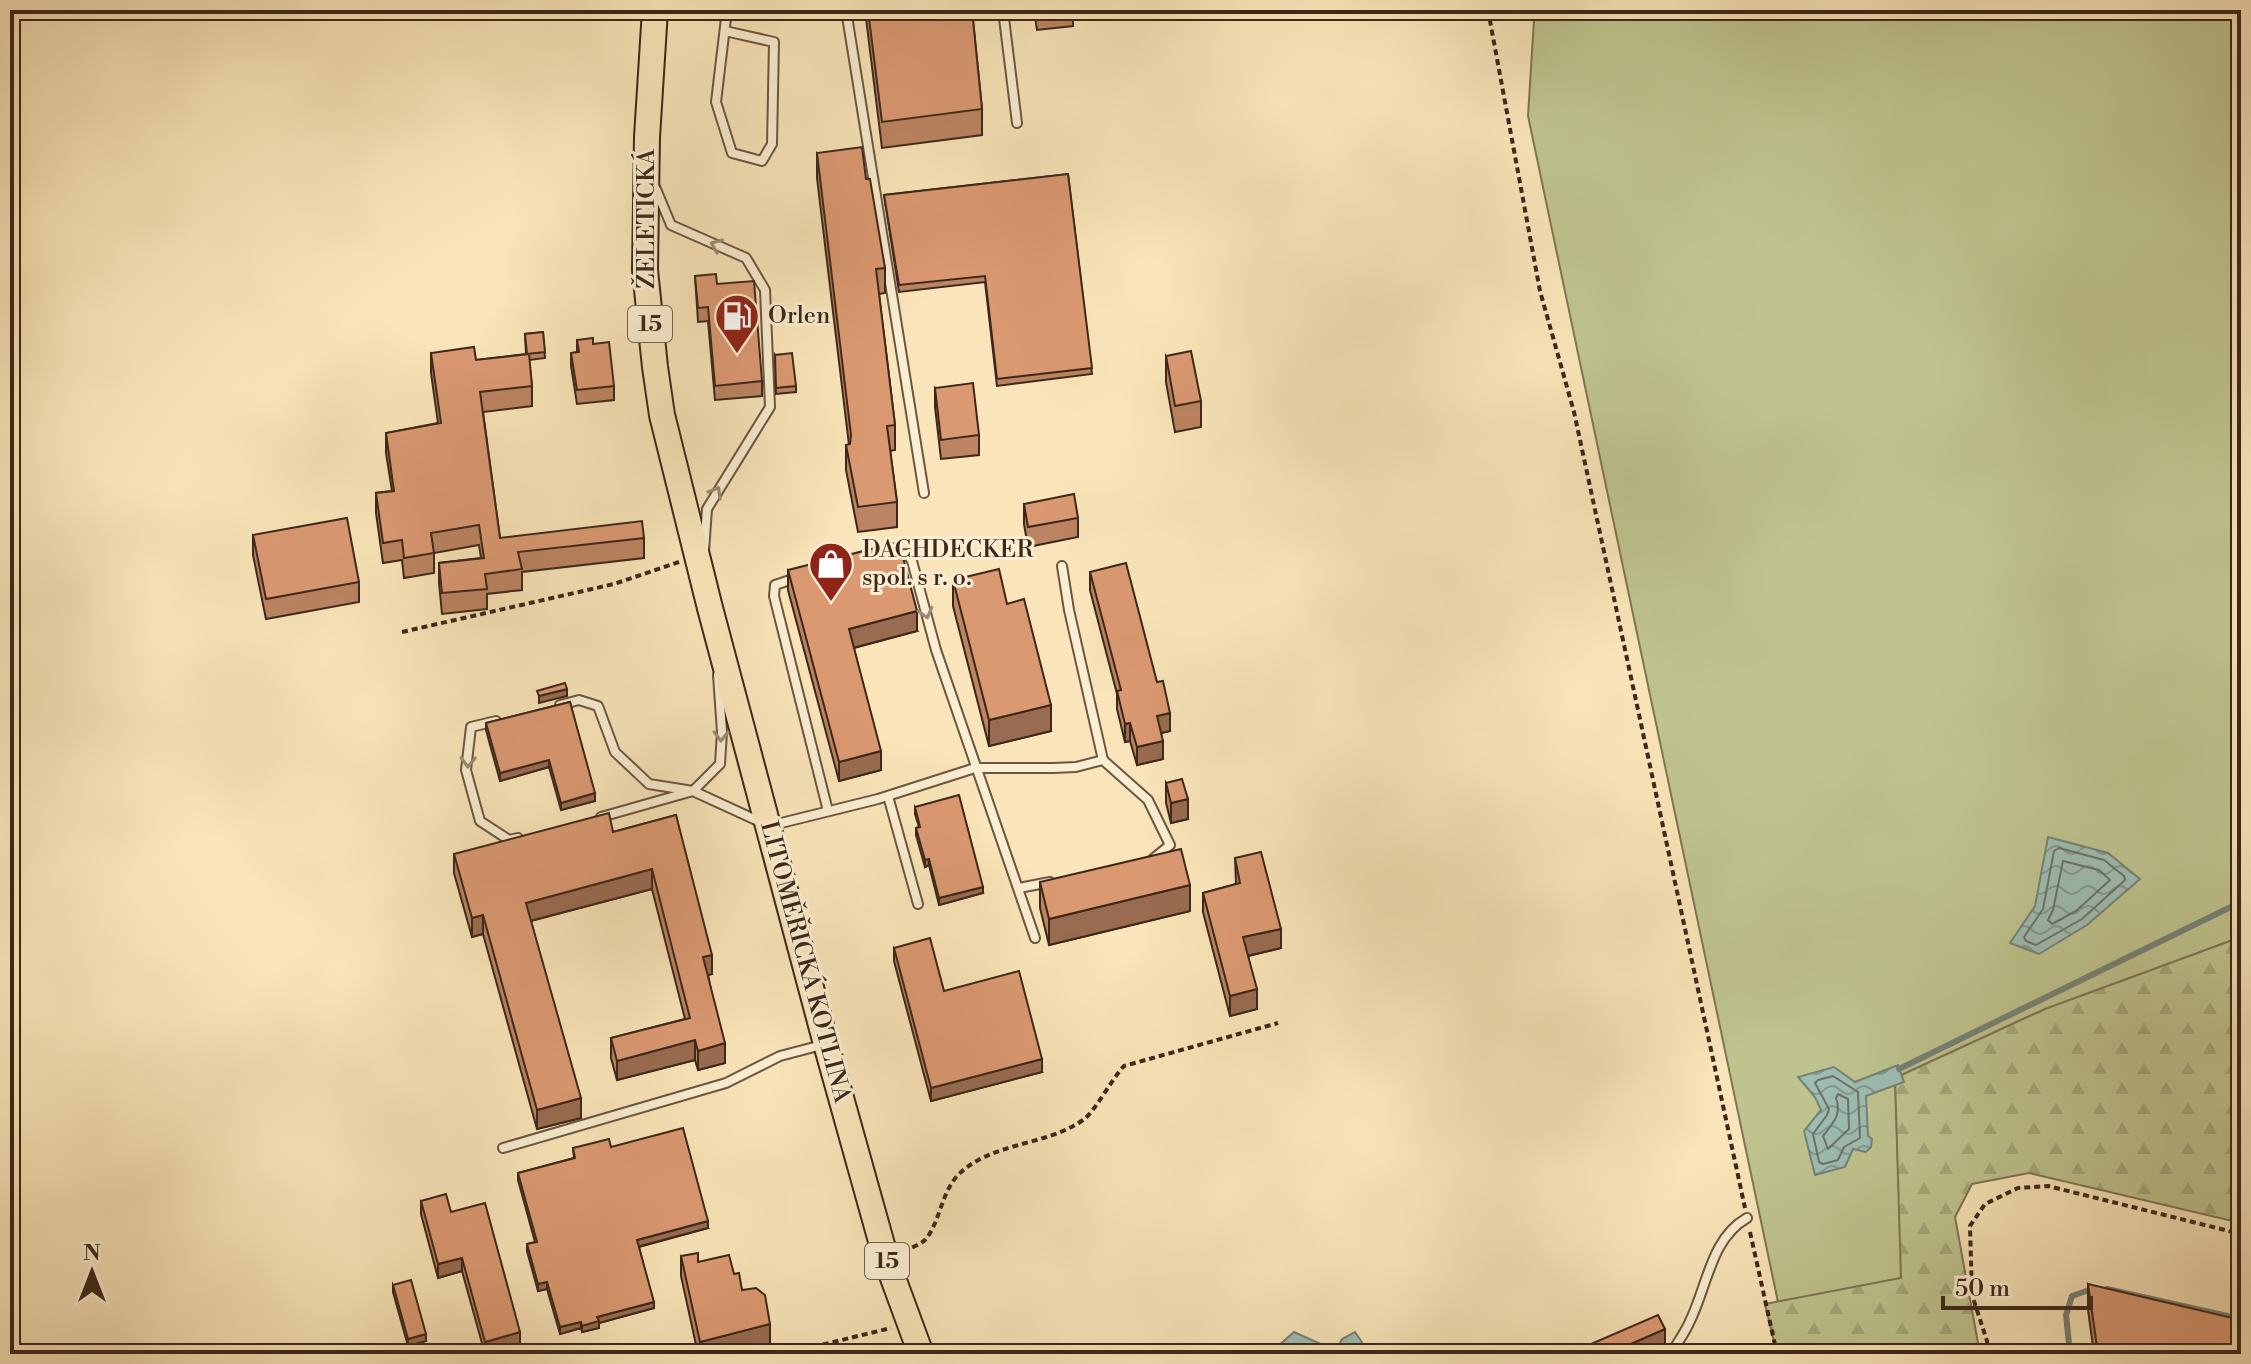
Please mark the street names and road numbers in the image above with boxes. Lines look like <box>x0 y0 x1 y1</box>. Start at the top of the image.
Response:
street label: ŽELETICKÁ <box>631 148 662 289</box>
road number: 15 <box>628 306 672 342</box>
street label: LITOMĚŘICKÁ KOTLINA <box>753 818 858 1107</box>
road number: 15 <box>865 1243 909 1279</box>

